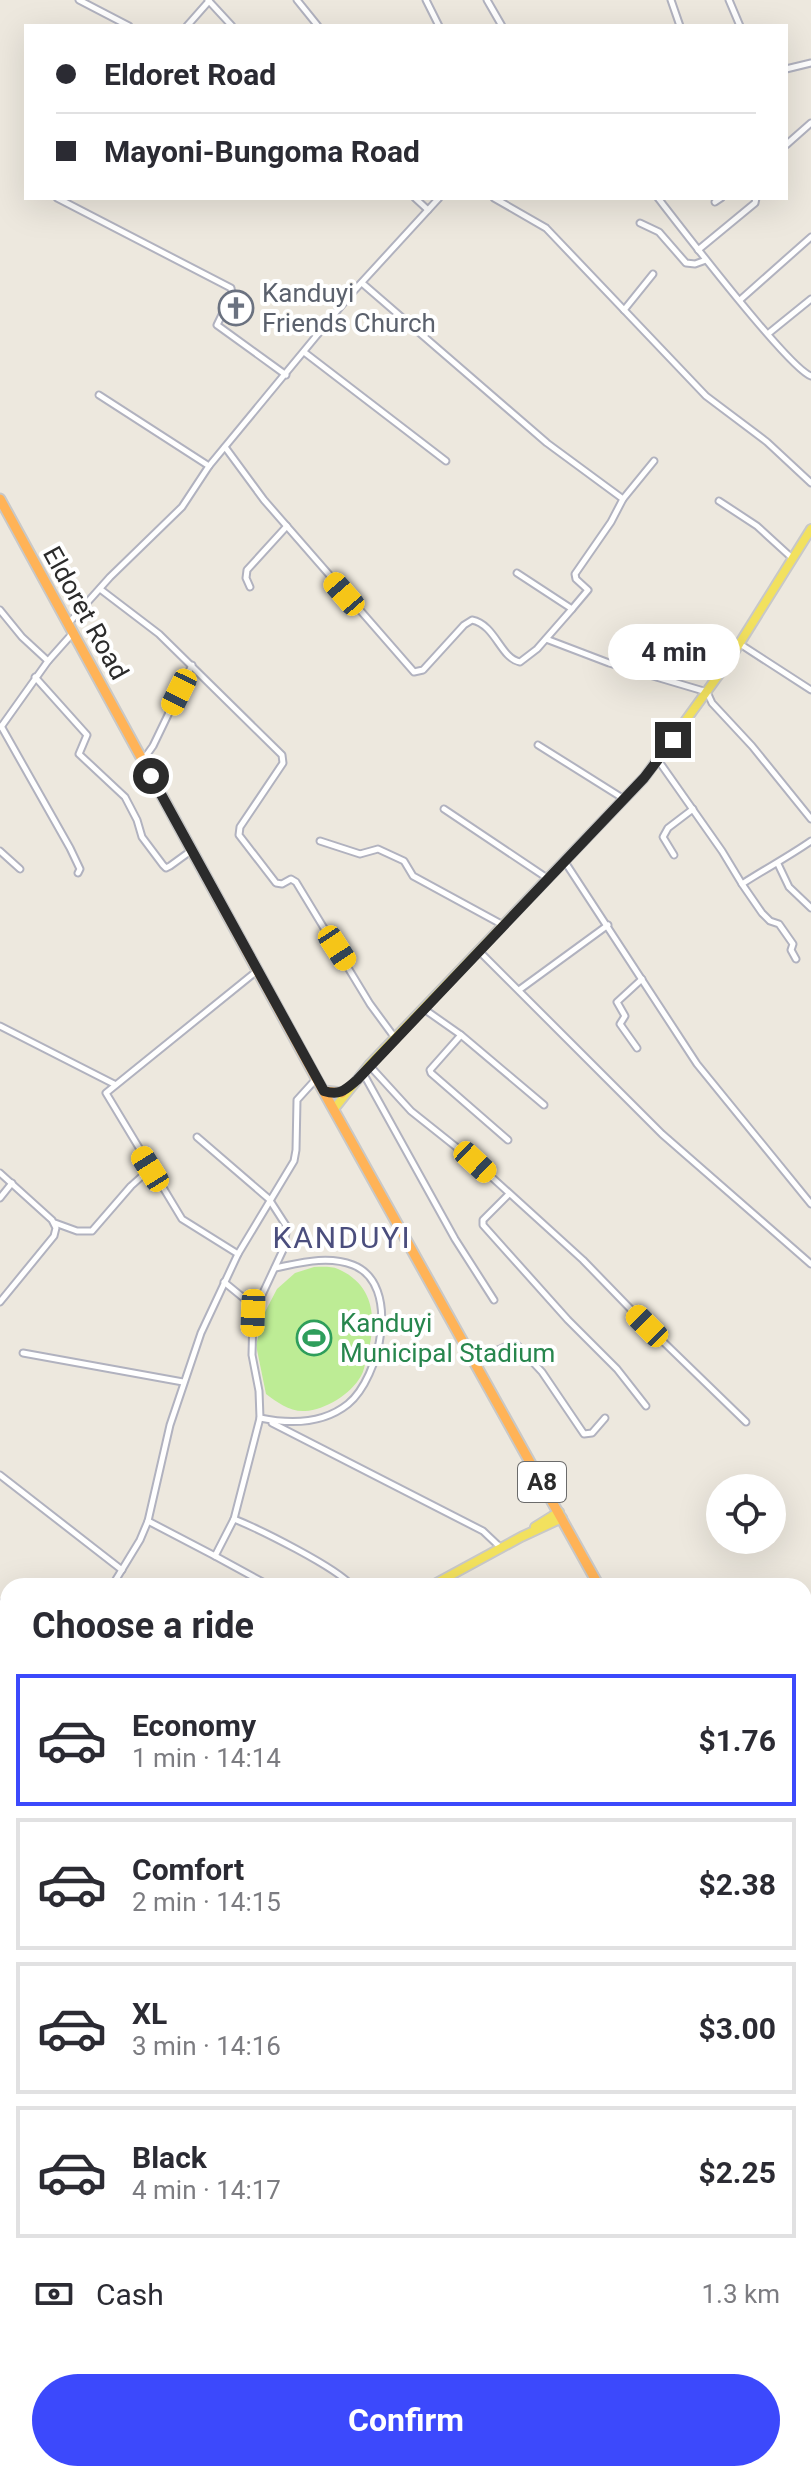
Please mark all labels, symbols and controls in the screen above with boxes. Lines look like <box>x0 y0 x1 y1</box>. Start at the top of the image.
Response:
text: Eldoret Road <box>104 57 276 92</box>
text: Mayoni-Bungoma Road <box>104 134 420 169</box>
place label: Kanduyi Friends Church <box>262 278 436 338</box>
church icon: Kanduyi Friends Church <box>217 289 255 327</box>
street label: Eldoret Road <box>37 541 135 685</box>
car <box>319 568 369 620</box>
callout: 4 min <box>607 624 739 680</box>
text: 4 min <box>641 637 707 667</box>
car <box>158 665 200 719</box>
route end <box>655 722 691 758</box>
route start <box>133 758 169 794</box>
car <box>314 921 360 975</box>
car <box>449 1137 501 1187</box>
car <box>127 1142 173 1196</box>
district label: KANDUYI <box>272 1220 412 1255</box>
car <box>240 1289 266 1337</box>
car <box>622 1301 672 1351</box>
place label: Kanduyi Municipal Stadium <box>340 1308 555 1368</box>
sports icon: Kanduyi Municipal Stadium <box>295 1319 333 1357</box>
road number: A8 <box>518 1462 566 1502</box>
map controls <box>706 1474 786 1554</box>
button: locate <box>706 1474 786 1554</box>
text: Choose a ride <box>32 1605 254 1647</box>
icon: car <box>36 1704 108 1776</box>
text: Economy <box>132 1708 256 1743</box>
text: $1.76 <box>698 1723 776 1758</box>
text: 1 min · 14:14 <box>132 1743 281 1773</box>
icon: car <box>36 1848 108 1920</box>
text: Comfort <box>132 1852 244 1887</box>
text: $2.38 <box>698 1867 776 1902</box>
text: 2 min · 14:15 <box>132 1887 281 1917</box>
icon: car <box>36 1992 108 2064</box>
text: XL <box>132 1996 167 2031</box>
text: $3.00 <box>698 2011 776 2046</box>
text: 3 min · 14:16 <box>132 2031 281 2061</box>
icon: car <box>36 2136 108 2208</box>
text: Black <box>132 2140 207 2175</box>
text: $2.25 <box>698 2155 776 2190</box>
text: 4 min · 14:17 <box>132 2175 281 2205</box>
icon: cash <box>32 2272 76 2316</box>
text: Cash <box>96 2277 164 2312</box>
text: 1.3 km <box>701 2279 780 2309</box>
button: Confirm <box>32 2374 780 2466</box>

